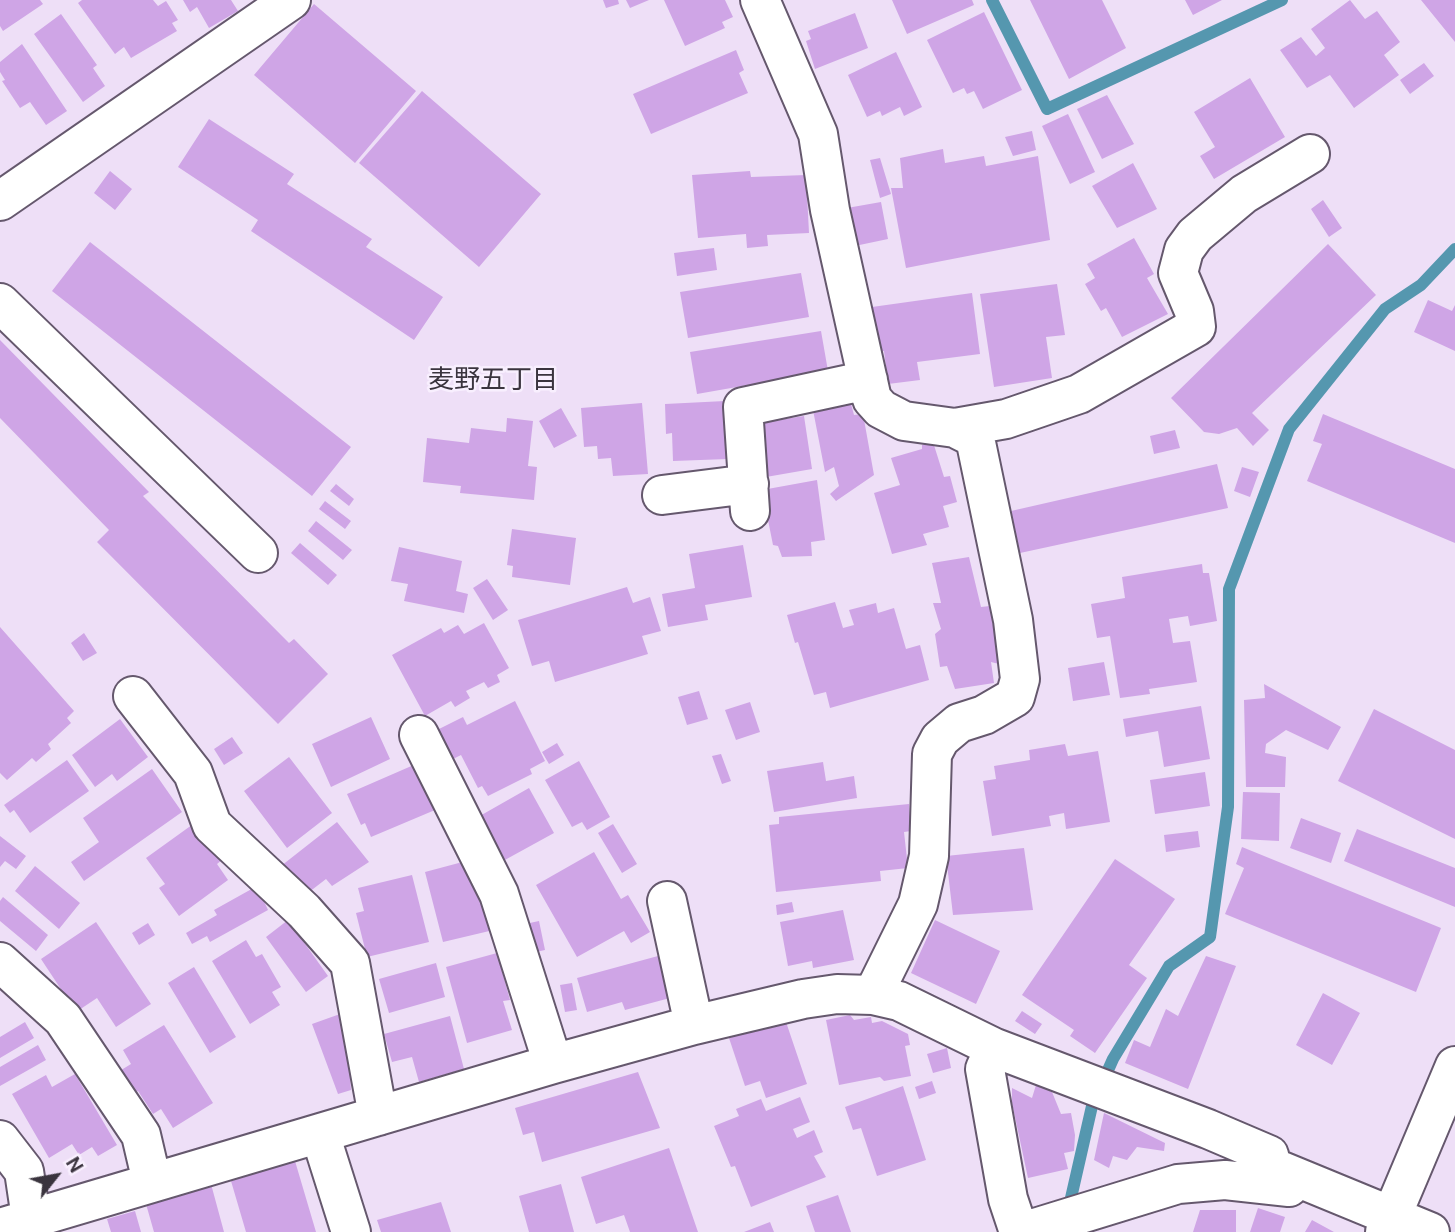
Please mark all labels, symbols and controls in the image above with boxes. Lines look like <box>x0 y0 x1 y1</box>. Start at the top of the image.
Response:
district label: 麦野五丁目 <box>428 365 558 397</box>
north arrow <box>21 1141 91 1211</box>
text: N <box>60 1153 89 1177</box>

